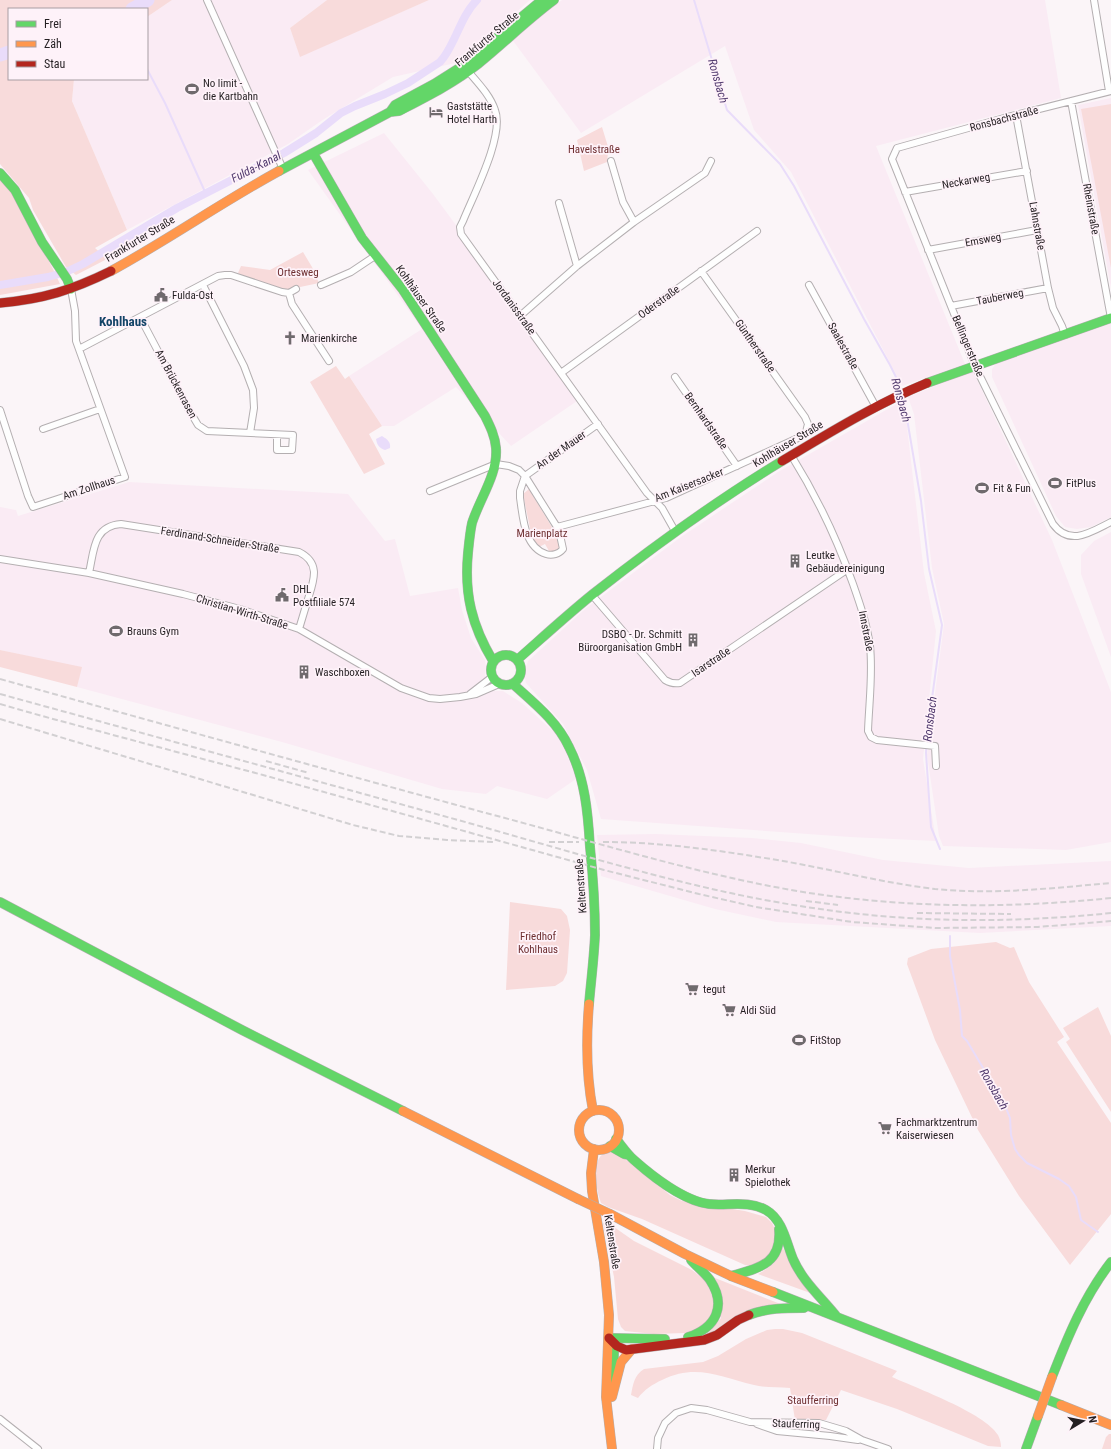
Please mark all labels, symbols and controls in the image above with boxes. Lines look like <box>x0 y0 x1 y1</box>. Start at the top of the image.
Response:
legend <box>8 8 148 80</box>
street label: Frankfurter Straße <box>453 9 521 69</box>
text: Frei <box>44 17 62 31</box>
text: Zäh <box>44 37 62 51</box>
text: Stau <box>44 57 66 71</box>
water label: Ronsbach <box>705 57 731 105</box>
place label: No limit - die Kartbahn <box>203 77 258 103</box>
sports icon: No limit - die Kartbahn <box>184 81 200 97</box>
place label: Gaststätte Hotel Harth <box>447 100 497 126</box>
hotel icon: Gaststätte Hotel Harth <box>428 104 444 120</box>
street label: Ronsbachstraße <box>968 104 1040 134</box>
park label: Havelstraße <box>568 143 620 156</box>
water label: Fulda-Kanal <box>229 148 283 185</box>
street label: Neckarweg <box>941 170 991 192</box>
street label: Rheinstraße <box>1080 182 1102 236</box>
street label: Lahnstraße <box>1026 201 1048 251</box>
street label: Frankfurter Straße <box>103 213 177 265</box>
street label: Emsweg <box>964 230 1002 250</box>
street label: Kohlhäuser Straße <box>393 263 449 335</box>
park label: Ortesweg <box>277 266 319 279</box>
street label: Jordanisstraße <box>490 277 538 337</box>
street label: Oderstraße <box>636 283 682 321</box>
street label: Tauberweg <box>975 286 1025 308</box>
public building icon: Fulda-Ost <box>153 287 169 303</box>
place label: Fulda-Ost <box>172 289 213 302</box>
street label: Bellingerstraße <box>949 313 987 379</box>
district label: Kohlhaus <box>99 314 147 329</box>
street label: Güntherstraße <box>732 317 778 375</box>
street label: Saalestraße <box>825 320 861 372</box>
church icon: Marienkirche <box>282 330 298 346</box>
place label: Marienkirche <box>301 332 357 345</box>
street label: Am Brückenrasen <box>152 347 200 421</box>
water label: Ronsbach <box>888 376 914 424</box>
street label: Bernhardstraße <box>682 390 730 452</box>
street label: Kohlhäuser Straße <box>751 418 825 470</box>
street label: An der Mauer <box>533 428 589 472</box>
street label: Am Kaisersacker <box>653 465 726 505</box>
street label: Am Zollhaus <box>61 473 117 503</box>
sports icon: FitPlus <box>1047 475 1063 491</box>
place label: FitPlus <box>1066 477 1096 490</box>
sports icon: Fit & Fun <box>974 480 990 496</box>
place label: Fit & Fun <box>993 482 1031 495</box>
street label: Ferdinand-Schneider-Straße <box>160 524 280 556</box>
park label: Marienplatz <box>516 527 568 540</box>
place label: Leutke Gebäudereinigung <box>806 549 885 575</box>
building icon: Leutke Gebäudereinigung <box>787 553 803 569</box>
place label: DHL Postfiliale 574 <box>293 583 356 609</box>
public building icon: DHL Postfiliale 574 <box>274 587 290 603</box>
street label: Christian-Wirth-Straße <box>194 592 290 632</box>
street label: Innstraße <box>856 610 876 652</box>
sports icon: Brauns Gym <box>108 623 124 639</box>
place label: Brauns Gym <box>127 625 179 638</box>
place label: DSBO - Dr. Schmitt Büroorganisation GmbH <box>578 628 682 654</box>
building icon: DSBO - Dr. Schmitt Büroorganisation GmbH <box>685 632 701 648</box>
street label: Isarstraße <box>689 644 733 680</box>
building icon: Waschboxen <box>296 664 312 680</box>
place label: Waschboxen <box>315 666 370 679</box>
water label: Ronsbach <box>920 695 940 742</box>
street label: Keltenstraße <box>573 858 589 914</box>
park label: Friedhof Kohlhaus <box>518 930 558 956</box>
supermarket icon: tegut <box>684 981 700 997</box>
place label: tegut <box>703 983 725 996</box>
supermarket icon: Aldi Süd <box>721 1002 737 1018</box>
place label: Aldi Süd <box>740 1004 776 1017</box>
sports icon: FitStop <box>791 1032 807 1048</box>
place label: FitStop <box>810 1034 841 1047</box>
water label: Ronsbach <box>977 1066 1012 1112</box>
place label: Fachmarktzentrum Kaiserwiesen <box>896 1116 977 1142</box>
supermarket icon: Fachmarktzentrum Kaiserwiesen <box>877 1120 893 1136</box>
place label: Merkur Spielothek <box>745 1163 791 1189</box>
building icon: Merkur Spielothek <box>726 1167 742 1183</box>
street label: Keltenstraße <box>601 1214 623 1270</box>
park label: Staufferring <box>787 1394 839 1407</box>
north arrow <box>1063 1401 1103 1441</box>
text: N <box>1085 1415 1099 1424</box>
street label: Stauferring <box>772 1417 820 1431</box>

